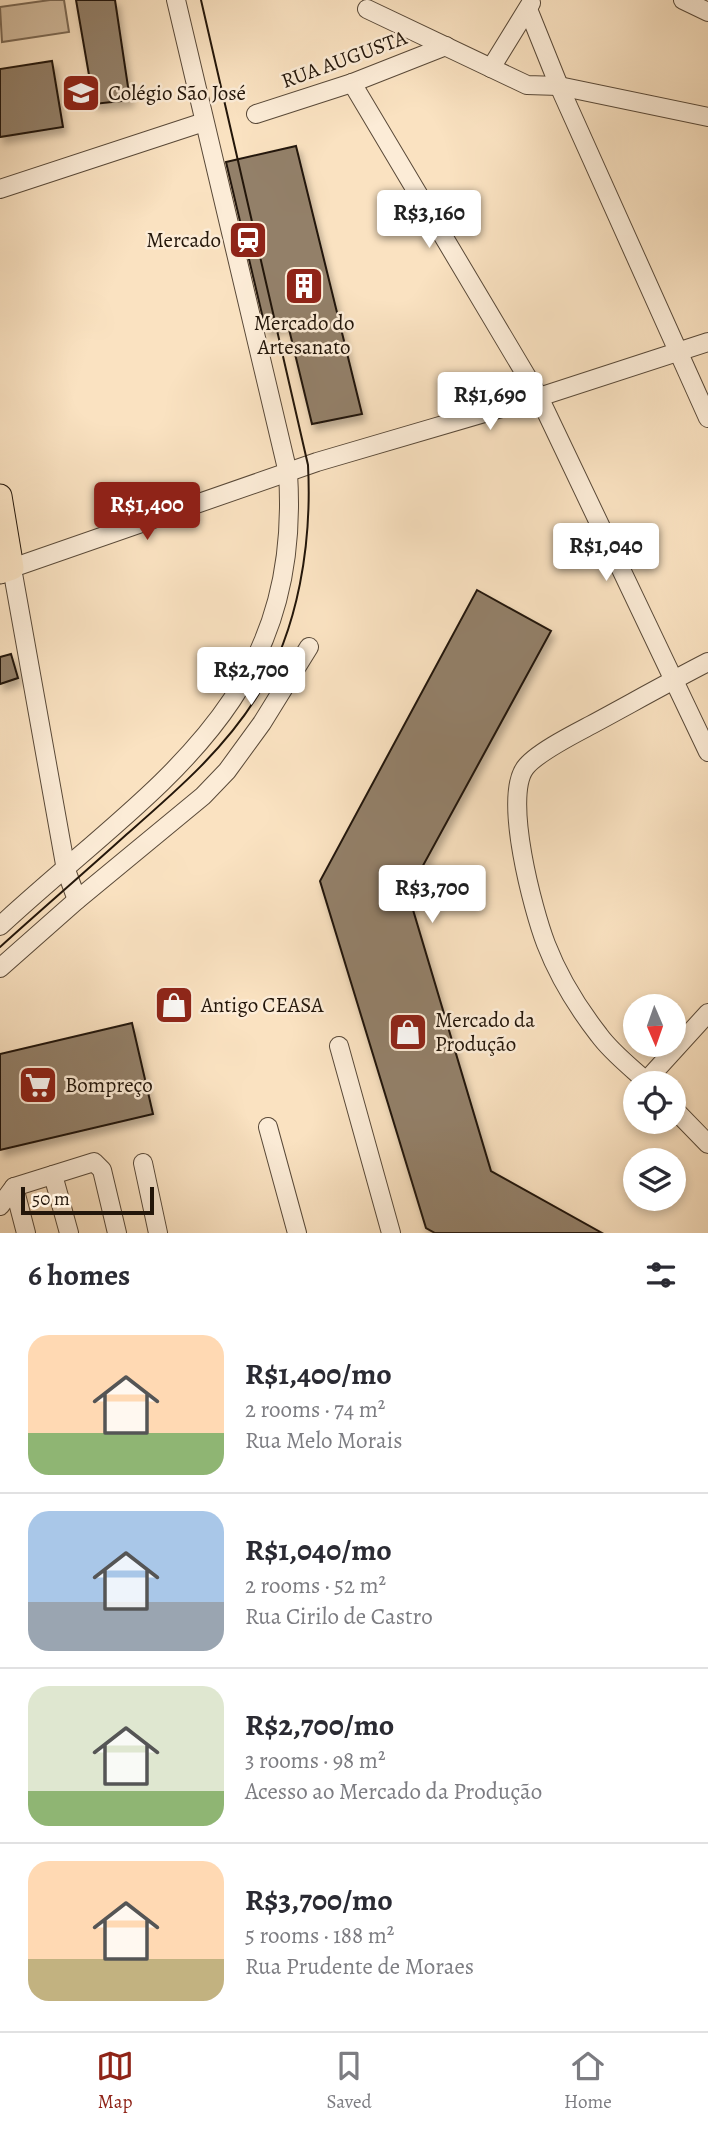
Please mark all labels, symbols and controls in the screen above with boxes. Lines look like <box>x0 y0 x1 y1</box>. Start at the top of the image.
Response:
street label: RUA AUGUSTA <box>277 23 411 95</box>
school or university icon: Colégio São José <box>60 72 102 114</box>
place label: Colégio São José <box>108 79 246 107</box>
pin: R$3,160 <box>364 190 494 250</box>
text: R$3,160 <box>393 197 465 228</box>
station icon: Mercado <box>227 219 269 261</box>
place label: Mercado <box>146 226 221 254</box>
building icon: Mercado do Artesanato <box>283 265 325 307</box>
place label: Mercado do Artesanato <box>254 309 354 361</box>
pin: R$1,690 <box>425 372 555 432</box>
text: R$1,690 <box>454 379 526 410</box>
pin: R$1,400 <box>82 482 212 542</box>
text: R$1,400 <box>110 489 184 520</box>
pin: R$1,040 <box>541 524 671 583</box>
text: R$1,040 <box>569 530 643 561</box>
pin: R$2,700 <box>186 648 316 707</box>
text: R$2,700 <box>213 654 289 685</box>
pin: R$3,700 <box>367 866 497 925</box>
text: R$3,700 <box>395 872 469 903</box>
shop icon: Antigo CEASA <box>153 984 195 1026</box>
place label: Antigo CEASA <box>200 991 324 1019</box>
north arrow <box>623 994 686 1057</box>
map controls <box>623 994 686 1211</box>
place label: Mercado da Produção <box>435 1006 535 1058</box>
shop icon: Mercado da Produção <box>387 1011 429 1053</box>
supermarket icon: Bompreço <box>17 1064 59 1106</box>
place label: Bompreço <box>65 1071 153 1099</box>
button: locate <box>623 1071 686 1134</box>
button: layers <box>623 1148 686 1211</box>
scale bar <box>21 1184 154 1216</box>
text: 50 m <box>32 1186 70 1212</box>
text: 6 homes <box>28 1255 130 1295</box>
icon: filters <box>642 1256 680 1294</box>
text: R$1,400/mo <box>245 1354 392 1394</box>
icon: home <box>84 1363 168 1447</box>
text: 2 rooms · 74 m² <box>245 1394 385 1425</box>
text: Rua Melo Morais <box>245 1425 403 1456</box>
text: R$1,040/mo <box>245 1530 392 1570</box>
icon: home <box>84 1539 168 1623</box>
text: 2 rooms · 52 m² <box>245 1570 386 1601</box>
text: Rua Cirilo de Castro <box>245 1601 433 1632</box>
text: R$2,700/mo <box>245 1705 394 1745</box>
icon: home <box>84 1714 168 1798</box>
text: 3 rooms · 98 m² <box>245 1745 386 1776</box>
text: Acesso ao Mercado da Produção <box>245 1776 542 1807</box>
text: R$3,700/mo <box>245 1880 393 1920</box>
icon: home <box>84 1889 168 1973</box>
text: 5 rooms · 188 m² <box>245 1920 394 1951</box>
text: Rua Prudente de Moraes <box>245 1951 474 1982</box>
tab: Map <box>96 2047 134 2115</box>
tab: Saved <box>327 2047 372 2115</box>
tab: Home <box>564 2047 612 2115</box>

